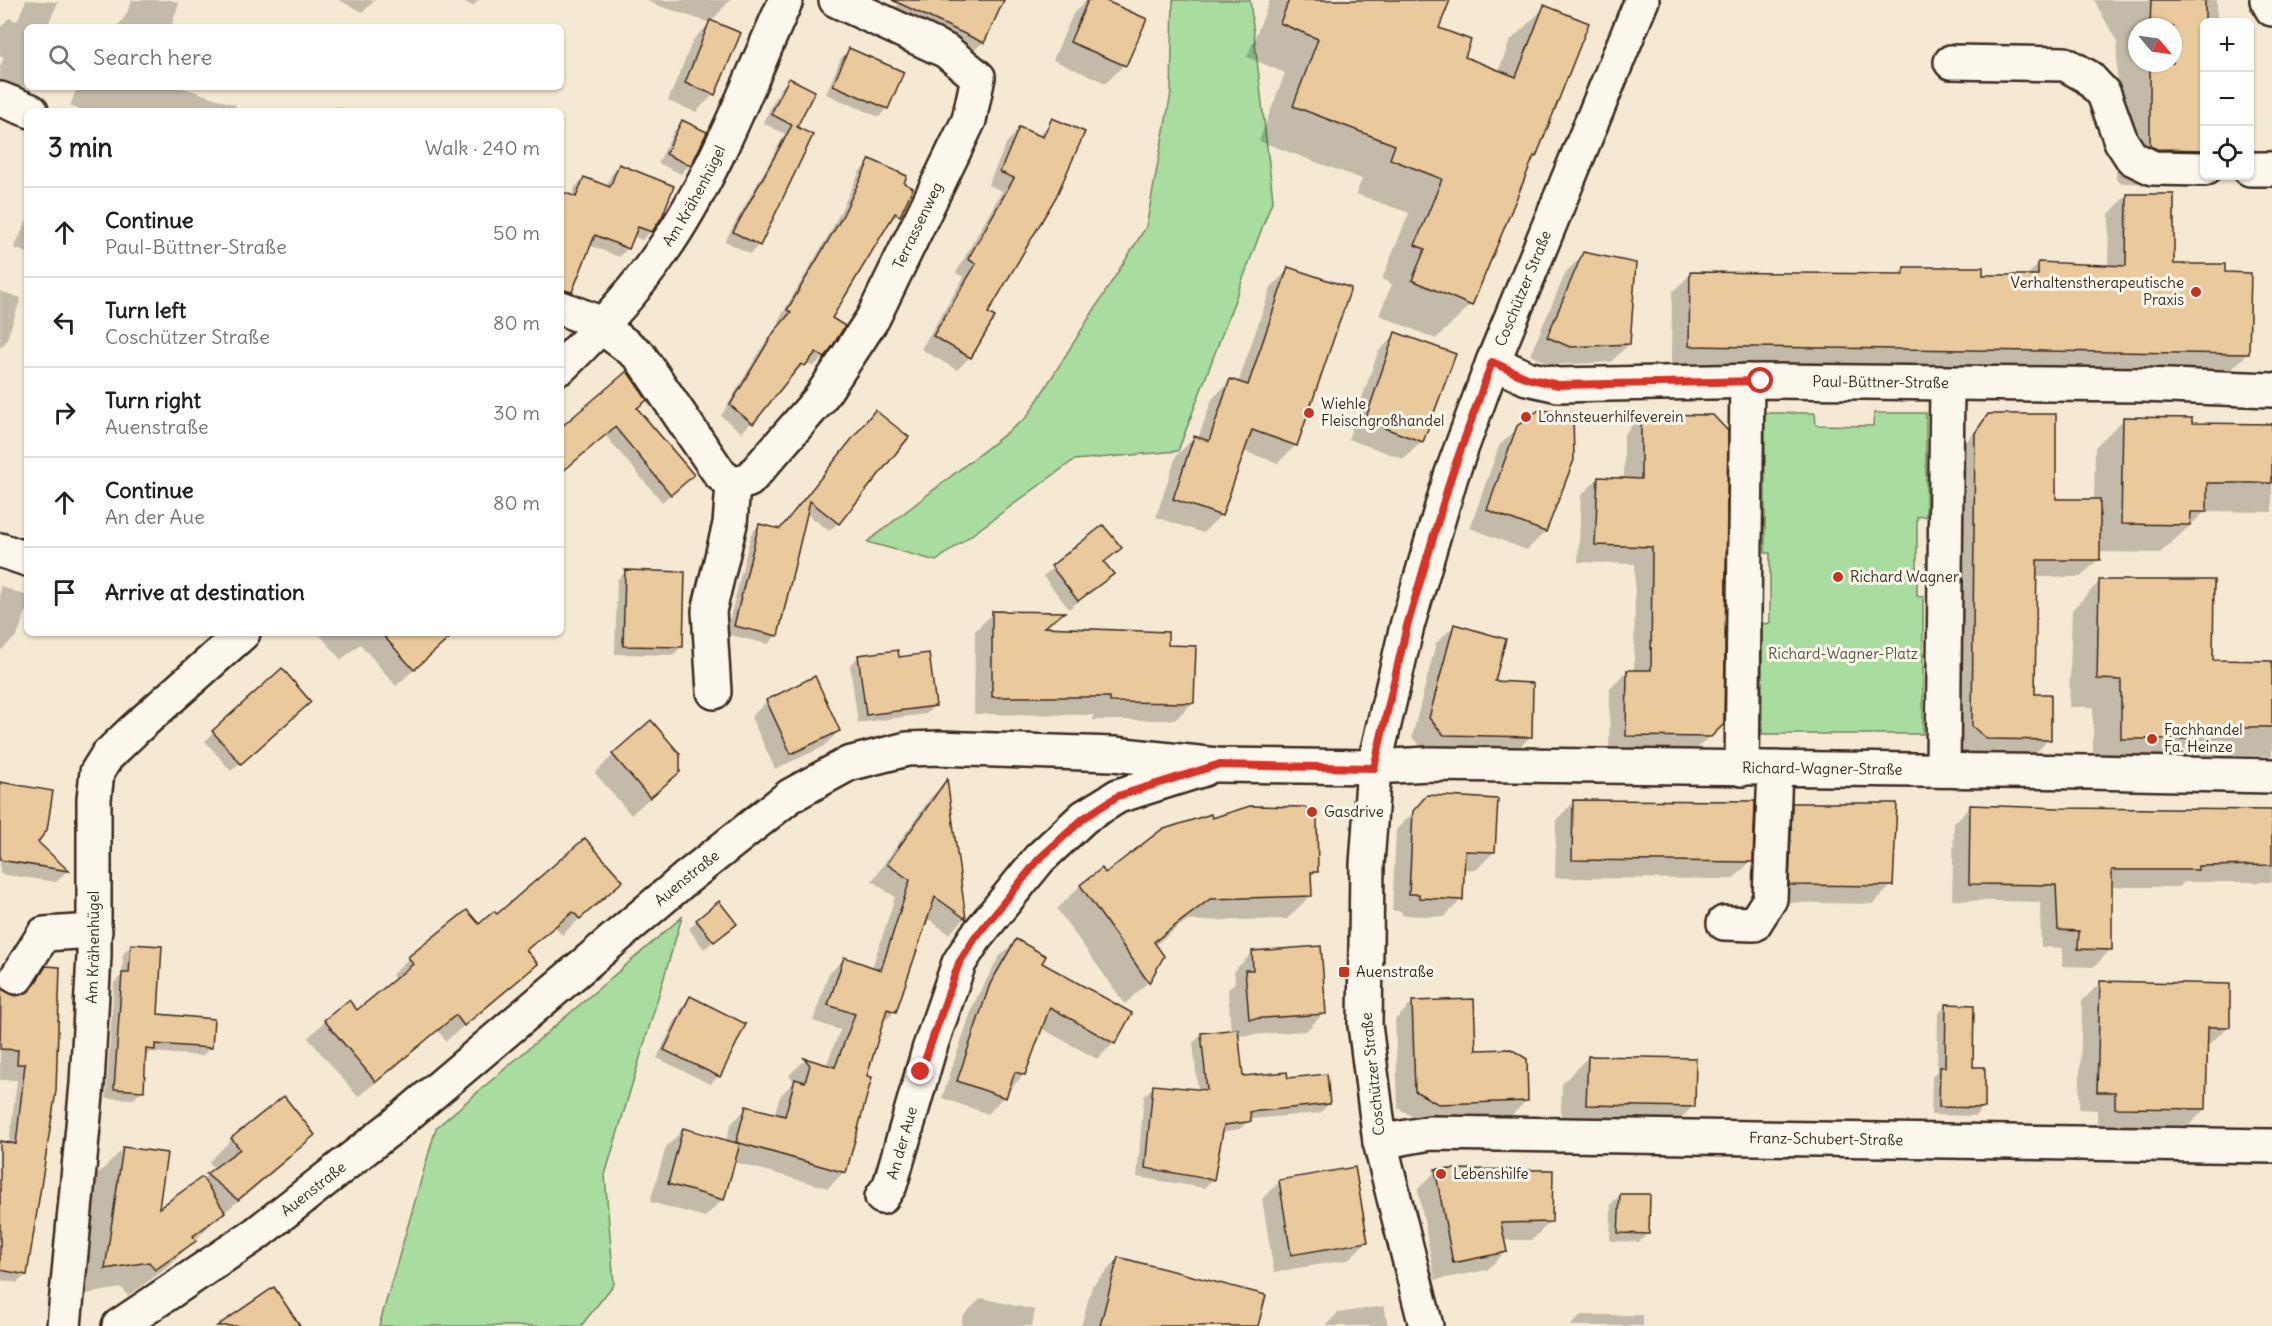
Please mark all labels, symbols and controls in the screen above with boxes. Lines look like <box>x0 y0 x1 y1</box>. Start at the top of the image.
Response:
north arrow <box>2128 18 2182 72</box>
map controls <box>2200 18 2254 180</box>
button: + <box>2200 18 2254 72</box>
search box <box>24 24 564 90</box>
icon: search <box>45 41 78 74</box>
text: Search here <box>93 43 212 71</box>
button: − <box>2200 72 2254 126</box>
button: locate <box>2200 126 2254 180</box>
text: 3 min <box>48 131 113 164</box>
text: Walk · 240 m <box>425 135 540 160</box>
street label: Am Krähenhügel <box>658 142 729 250</box>
street label: Terrassenweg <box>888 179 946 272</box>
text: Continue <box>105 206 194 234</box>
icon: ahead <box>48 216 81 249</box>
text: 50 m <box>493 220 540 245</box>
street label: Coschützer Straße <box>1490 227 1555 349</box>
text: Paul-Büttner-Straße <box>105 234 287 259</box>
place label: Verhaltenstherapeutische Praxis <box>2011 273 2184 309</box>
marker: Verhaltenstherapeutische Praxis <box>2189 285 2203 299</box>
text: Turn left <box>105 296 186 324</box>
icon: left <box>48 306 81 339</box>
text: 80 m <box>493 310 540 335</box>
text: Coschützer Straße <box>105 324 270 349</box>
route start <box>1747 367 1773 393</box>
street label: Paul-Büttner-Straße <box>1812 372 1949 392</box>
text: Turn right <box>105 386 201 414</box>
place label: Wiehle Fleischgroßhandel <box>1321 394 1444 430</box>
icon: right <box>48 396 81 429</box>
text: 30 m <box>493 400 540 425</box>
marker: Wiehle Fleischgroßhandel <box>1302 406 1316 420</box>
place label: Lohnsteuerhilfeverein <box>1538 407 1684 426</box>
marker: Lohnsteuerhilfeverein <box>1519 410 1533 424</box>
text: Auenstraße <box>105 414 209 439</box>
text: Continue <box>105 476 194 504</box>
icon: ahead <box>48 486 81 519</box>
text: 80 m <box>493 490 540 515</box>
text: An der Aue <box>105 504 205 529</box>
place label: Richard Wagner <box>1850 567 1959 586</box>
marker: Richard Wagner <box>1831 570 1845 584</box>
icon: arrive <box>48 576 81 609</box>
text: Arrive at destination <box>105 578 305 606</box>
park label: Richard-Wagner-Platz <box>1768 644 1918 663</box>
place label: Fachhandel Fa. Heinze <box>2164 720 2243 756</box>
marker: Fachhandel Fa. Heinze <box>2145 732 2159 746</box>
street label: Richard-Wagner-Straße <box>1742 758 1903 779</box>
place label: Gasdrive <box>1324 802 1384 821</box>
marker: Gasdrive <box>1305 805 1319 819</box>
street label: Auenstraße <box>650 846 723 910</box>
street label: Am Krähenhügel <box>81 891 103 1004</box>
place label: Auenstraße <box>1356 962 1434 981</box>
marker: Auenstraße <box>1337 965 1351 979</box>
street label: Coschützer Straße <box>1357 1012 1388 1137</box>
route end <box>907 1058 933 1084</box>
street label: An der Aue <box>882 1104 921 1182</box>
street label: Franz-Schubert-Straße <box>1749 1128 1903 1149</box>
street label: Auenstraße <box>277 1157 350 1220</box>
place label: Lebenshilfe <box>1453 1164 1529 1183</box>
marker: Lebenshilfe <box>1434 1167 1448 1181</box>

